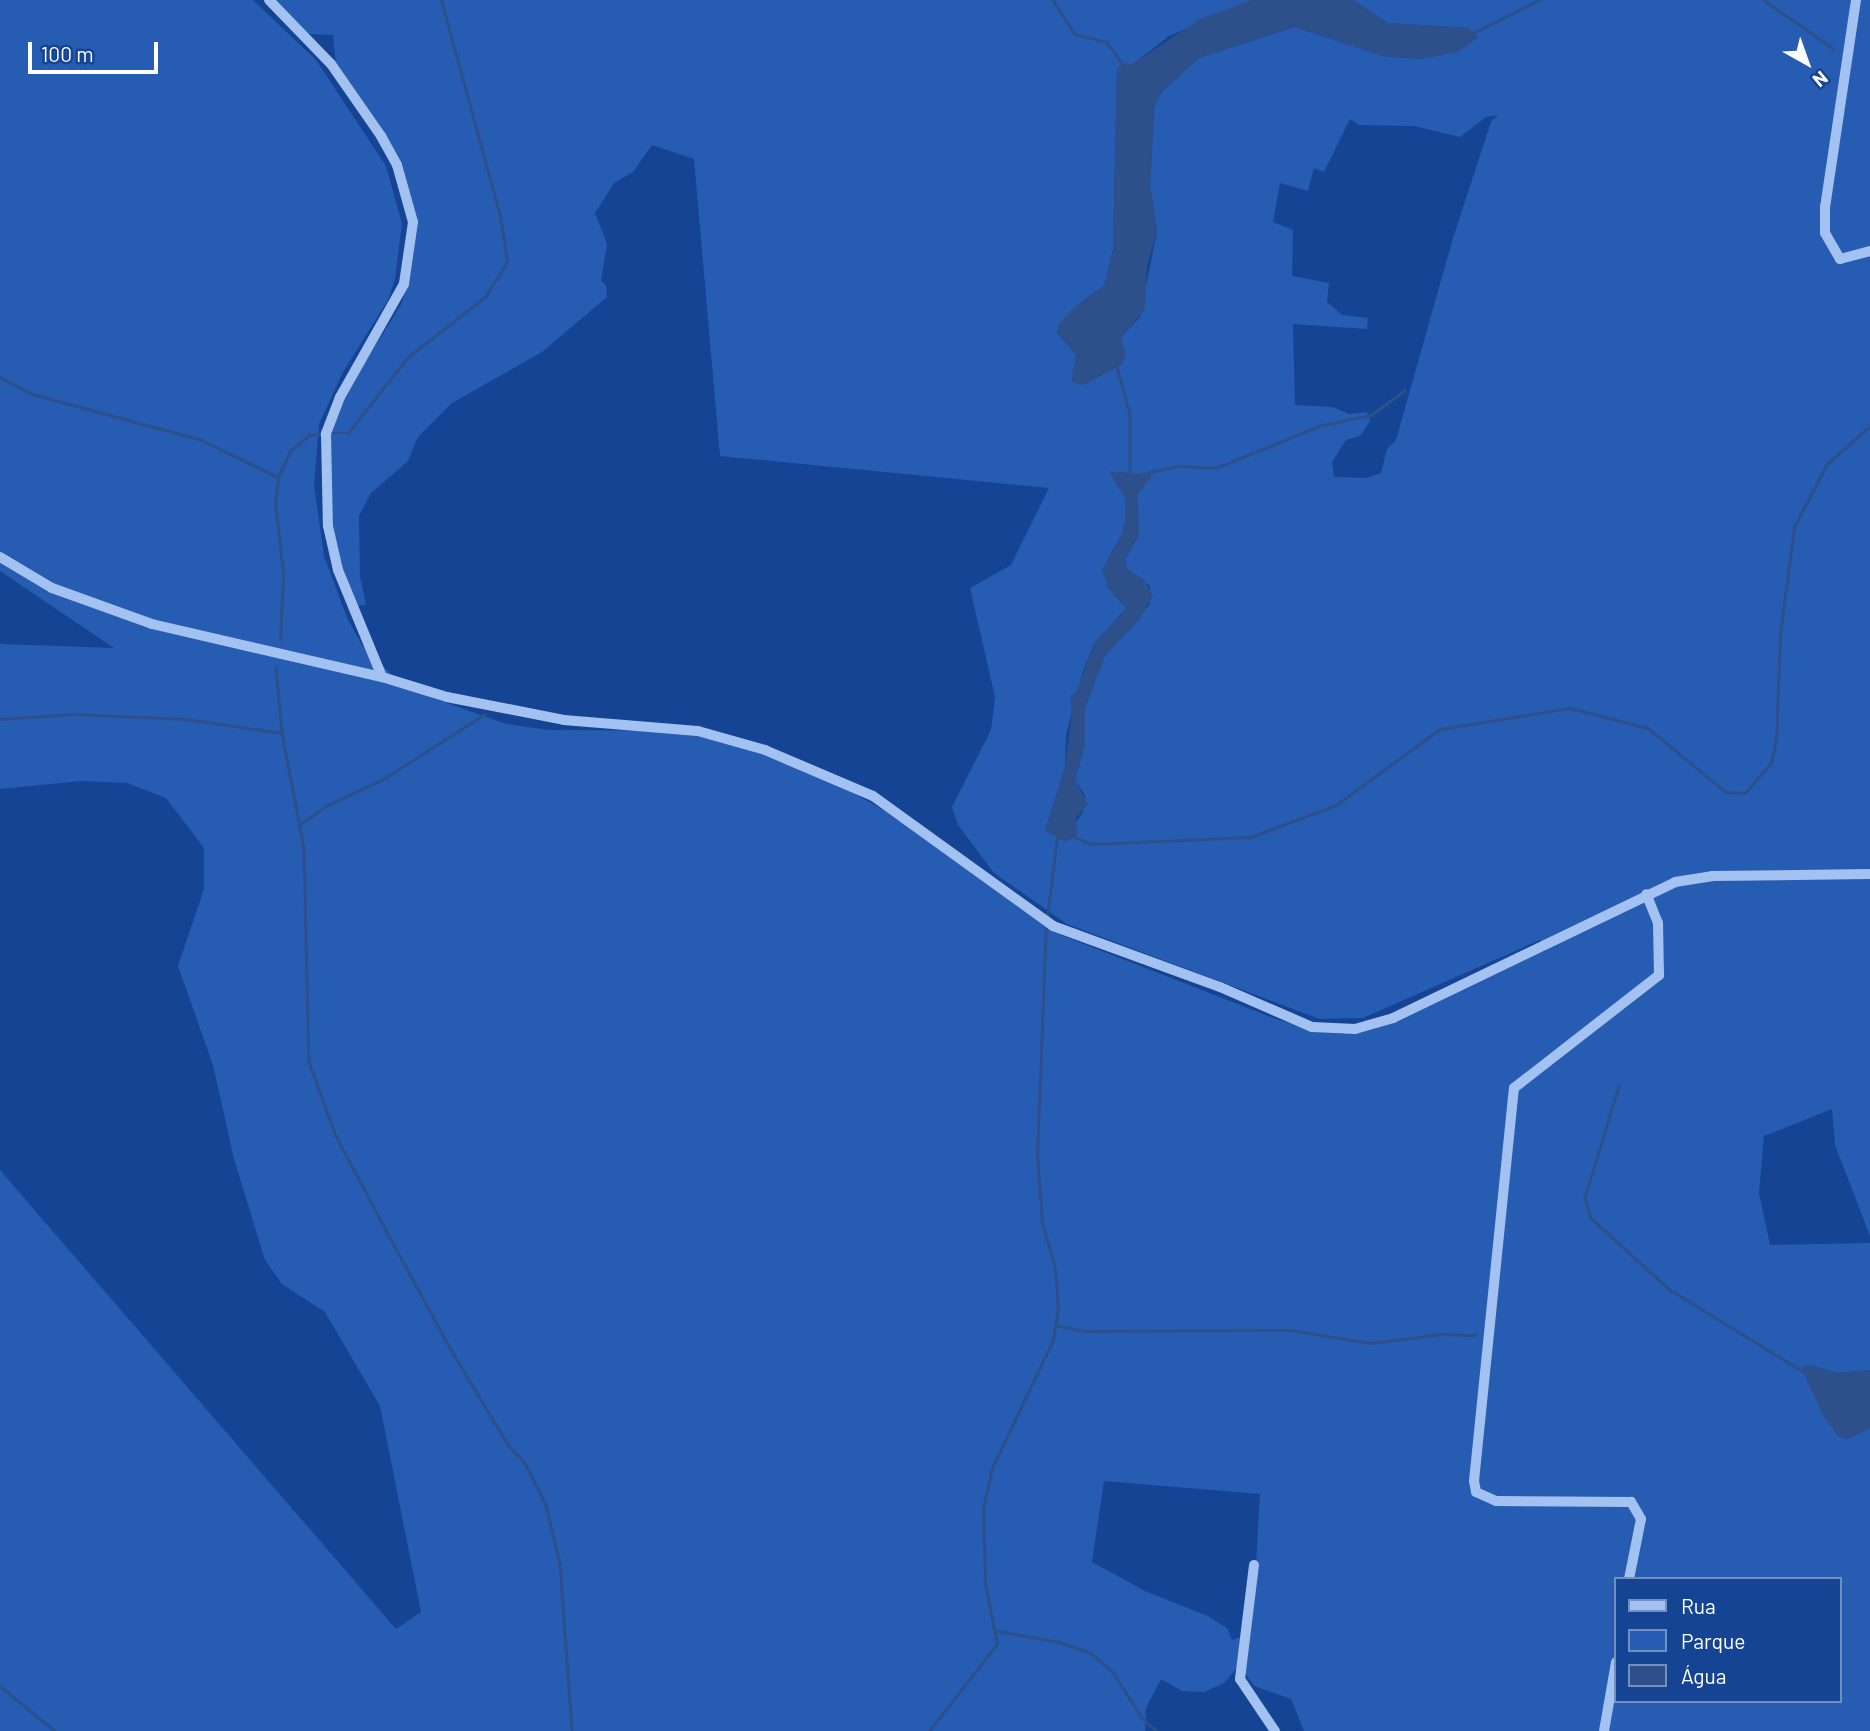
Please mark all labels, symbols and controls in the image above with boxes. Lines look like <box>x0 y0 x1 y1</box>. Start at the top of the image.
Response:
scale bar <box>32 28 161 72</box>
north arrow <box>1772 28 1842 98</box>
text: 100 m <box>41 41 94 66</box>
text: N <box>1809 67 1833 92</box>
legend <box>1615 1577 1842 1703</box>
text: Rua <box>1681 1593 1716 1618</box>
text: Parque <box>1681 1628 1746 1653</box>
text: Água <box>1681 1663 1727 1688</box>

